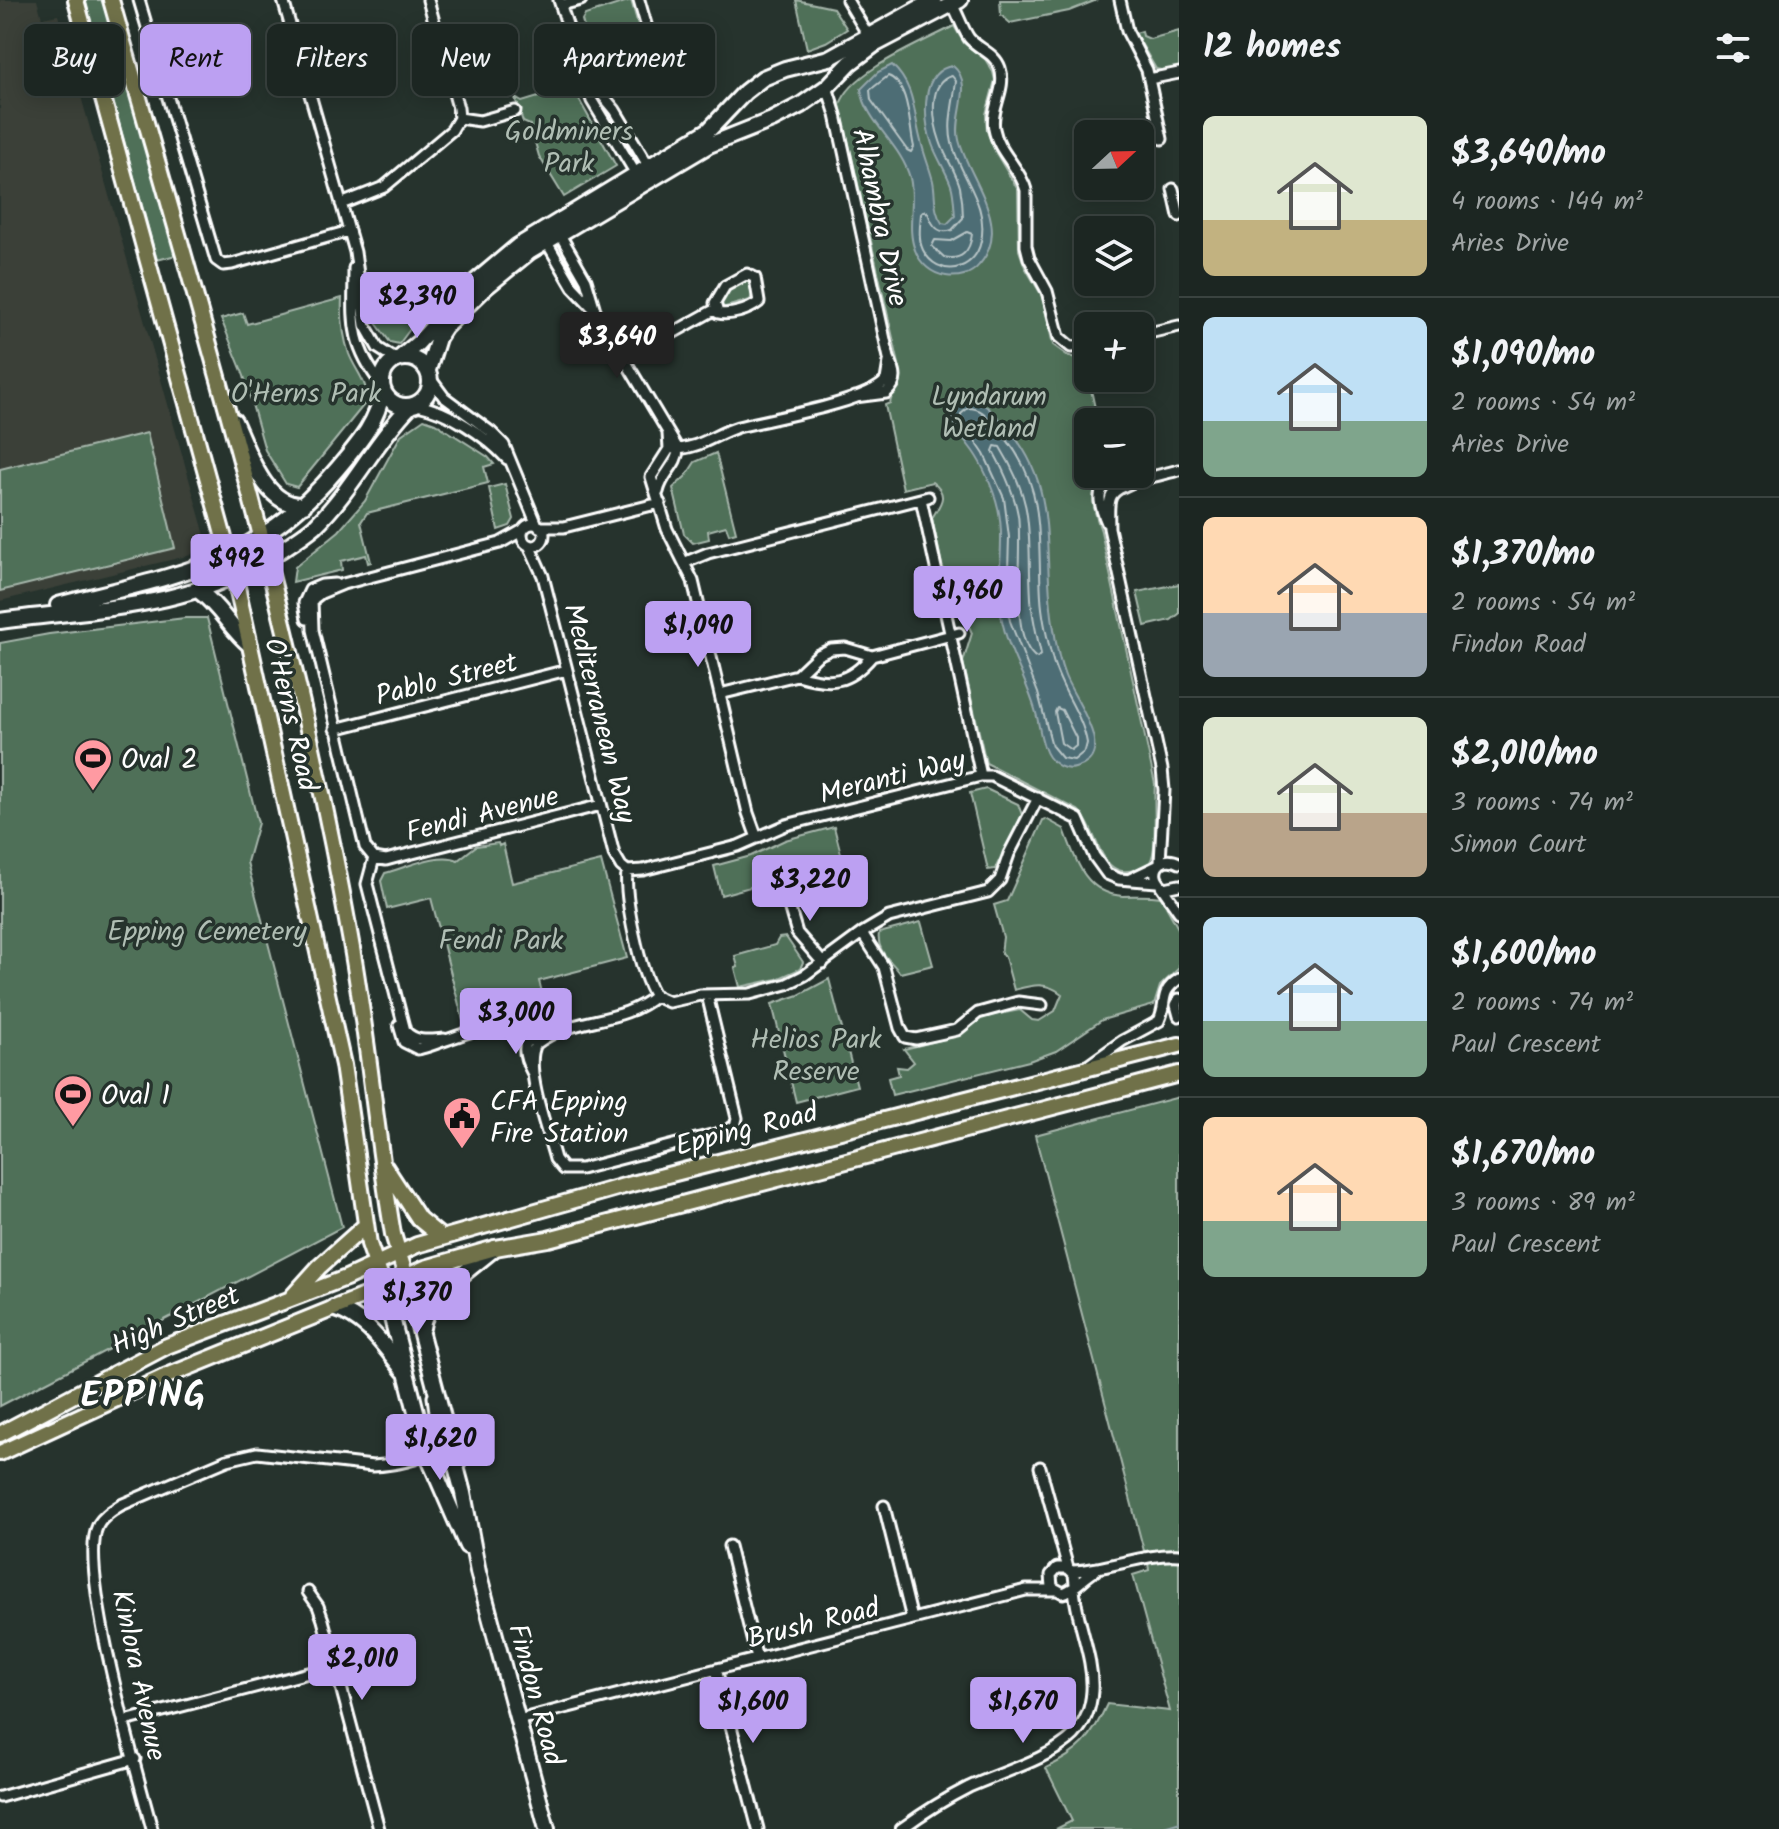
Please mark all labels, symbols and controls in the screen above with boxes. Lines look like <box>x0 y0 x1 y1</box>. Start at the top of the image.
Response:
text: 12 homes <box>1203 21 1341 75</box>
chip: Buy <box>24 24 124 96</box>
chip: Rent <box>140 24 251 96</box>
chip: Filters <box>267 24 396 96</box>
chip: New <box>412 24 518 96</box>
chip: Apartment <box>534 24 715 96</box>
icon: filters <box>1711 26 1755 70</box>
park label: Goldminers Park <box>505 110 633 187</box>
north arrow <box>1074 120 1154 200</box>
map controls <box>1074 120 1154 488</box>
street label: Alhambra Drive <box>838 124 919 311</box>
text: $3,640/mo <box>1451 127 1606 181</box>
icon: home <box>1267 148 1363 244</box>
text: 4 rooms · 144 m² <box>1451 181 1643 223</box>
button: layers <box>1074 216 1154 296</box>
text: Aries Drive <box>1451 223 1569 265</box>
pin: $2,390 <box>352 272 482 340</box>
text: $2,390 <box>378 277 456 319</box>
pin: $3,640 <box>552 312 682 380</box>
button: + <box>1074 312 1154 392</box>
text: $3,640 <box>578 317 656 359</box>
text: $1,090/mo <box>1451 328 1595 382</box>
icon: home <box>1267 349 1363 445</box>
park label: O'Herns Park <box>231 372 382 417</box>
park label: Lyndarum Wetland <box>931 375 1047 452</box>
text: 2 rooms · 54 m² <box>1451 382 1635 424</box>
button: − <box>1074 408 1154 488</box>
text: Aries Drive <box>1451 424 1569 466</box>
text: $1,370/mo <box>1451 528 1595 582</box>
pin: $992 <box>190 534 284 602</box>
text: $992 <box>209 539 265 581</box>
icon: home <box>1267 549 1363 645</box>
pin: $1,960 <box>902 566 1032 634</box>
text: $1,960 <box>932 571 1002 613</box>
text: 2 rooms · 54 m² <box>1451 582 1635 624</box>
street label: Mediterranean Way <box>549 599 648 829</box>
pin: $1,090 <box>633 601 763 669</box>
text: $1,090 <box>663 606 733 648</box>
text: Findon Road <box>1451 624 1586 666</box>
street label: O'Herns Road <box>250 633 329 797</box>
street label: Pablo Street <box>371 641 523 720</box>
text: $2,010/mo <box>1451 728 1598 782</box>
sports icon: Oval 2 <box>72 737 114 792</box>
place label: Oval 2 <box>121 738 197 783</box>
street label: Meranti Way <box>815 738 971 818</box>
icon: home <box>1267 749 1363 845</box>
street label: Fendi Avenue <box>401 775 564 856</box>
text: 3 rooms · 74 m² <box>1451 782 1633 824</box>
text: Simon Court <box>1451 824 1586 866</box>
pin: $3,220 <box>745 855 875 923</box>
text: $3,220 <box>770 860 850 902</box>
park label: Epping Cemetery <box>107 910 308 955</box>
park label: Fendi Park <box>439 919 564 964</box>
text: $1,600/mo <box>1451 928 1597 982</box>
icon: home <box>1267 949 1363 1045</box>
text: 2 rooms · 74 m² <box>1451 982 1633 1024</box>
pin: $3,000 <box>451 988 581 1056</box>
text: $3,000 <box>478 993 554 1035</box>
park label: Helios Park Reserve <box>750 1018 883 1095</box>
text: Paul Crescent <box>1451 1024 1601 1066</box>
sports icon: Oval 1 <box>52 1073 94 1128</box>
place label: Oval 1 <box>101 1074 170 1119</box>
place label: CFA Epping Fire Station <box>490 1080 628 1157</box>
street label: Epping Road <box>671 1091 824 1170</box>
public building icon: CFA Epping Fire Station <box>441 1095 483 1150</box>
text: $1,670/mo <box>1451 1128 1595 1182</box>
icon: home <box>1267 1149 1363 1245</box>
text: 3 rooms · 89 m² <box>1451 1182 1635 1224</box>
text: Paul Crescent <box>1451 1224 1601 1266</box>
pin: $1,370 <box>352 1268 482 1336</box>
text: $1,370 <box>382 1273 452 1315</box>
street label: High Street <box>105 1274 248 1369</box>
district label: EPPING <box>81 1368 207 1425</box>
pin: $1,620 <box>375 1414 505 1482</box>
text: $1,620 <box>404 1419 476 1461</box>
street label: Kinlora Avenue <box>97 1586 178 1766</box>
street label: Brush Road <box>743 1586 885 1663</box>
street label: Findon Road <box>494 1619 575 1772</box>
pin: $2,010 <box>297 1634 427 1702</box>
text: $2,010 <box>326 1639 398 1681</box>
pin: $1,600 <box>688 1677 818 1745</box>
pin: $1,670 <box>958 1677 1088 1745</box>
text: $1,600 <box>718 1682 788 1724</box>
text: $1,670 <box>988 1682 1058 1724</box>

